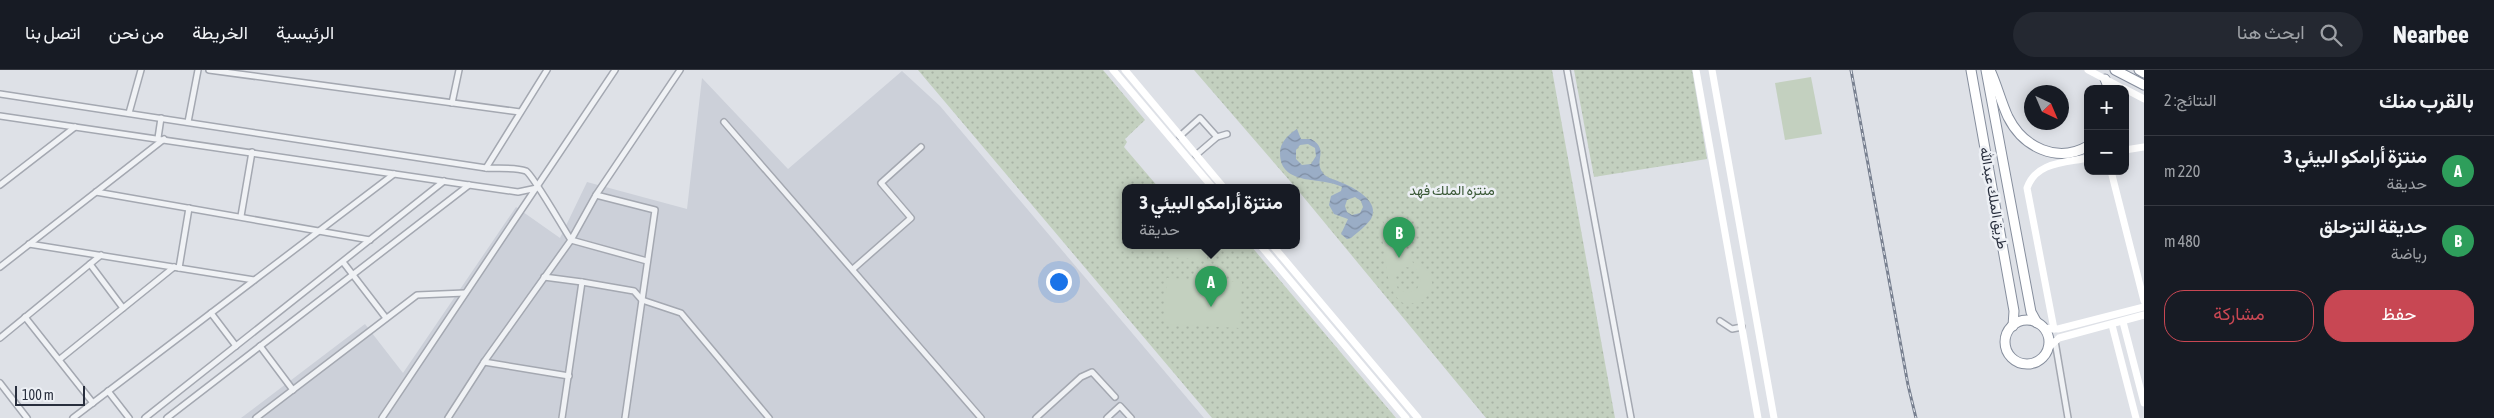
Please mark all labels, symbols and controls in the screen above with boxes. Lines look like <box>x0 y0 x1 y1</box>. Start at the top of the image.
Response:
search box <box>2013 12 2363 57</box>
text: ابحث هنا <box>2237 21 2305 43</box>
icon: search <box>2317 21 2345 49</box>
text: Nearbee <box>2393 21 2469 48</box>
text: اتصل بنا <box>25 22 81 43</box>
text: من نحن <box>109 22 164 43</box>
text: الخريطة <box>192 22 248 43</box>
text: الرئيسية <box>276 22 334 43</box>
north arrow <box>2024 85 2069 130</box>
map controls <box>2084 85 2129 175</box>
button: + <box>2084 85 2129 130</box>
text: بالقرب منك <box>2379 88 2474 112</box>
text: النتائج: 2 <box>2164 91 2217 109</box>
button: − <box>2084 130 2129 175</box>
text: منتزة أرامكو البيئي 3 <box>2284 145 2427 167</box>
street label: طريق الملك عبدالله <box>1976 146 2011 250</box>
text: 220 m <box>2164 162 2200 180</box>
text: A <box>2454 162 2462 180</box>
text: حديقة <box>2387 174 2427 192</box>
park label: منتزه الملك فهد <box>1409 182 1495 199</box>
popup <box>1122 184 1300 249</box>
text: منتزة أرامكو البيئي 3 <box>1139 191 1283 213</box>
text: حديقة التزحلق <box>2319 215 2427 237</box>
pin: B <box>1383 217 1415 258</box>
text: حديقة <box>1139 220 1180 238</box>
text: 480 m <box>2164 232 2200 250</box>
text: B <box>2454 232 2462 250</box>
text: رياضة <box>2391 244 2427 262</box>
pin: A <box>1195 266 1227 307</box>
your location <box>1046 269 1072 295</box>
button: مشاركة <box>2164 290 2314 342</box>
button: حفظ <box>2324 290 2474 342</box>
scale bar <box>15 383 85 406</box>
text: 100 m <box>22 387 54 403</box>

